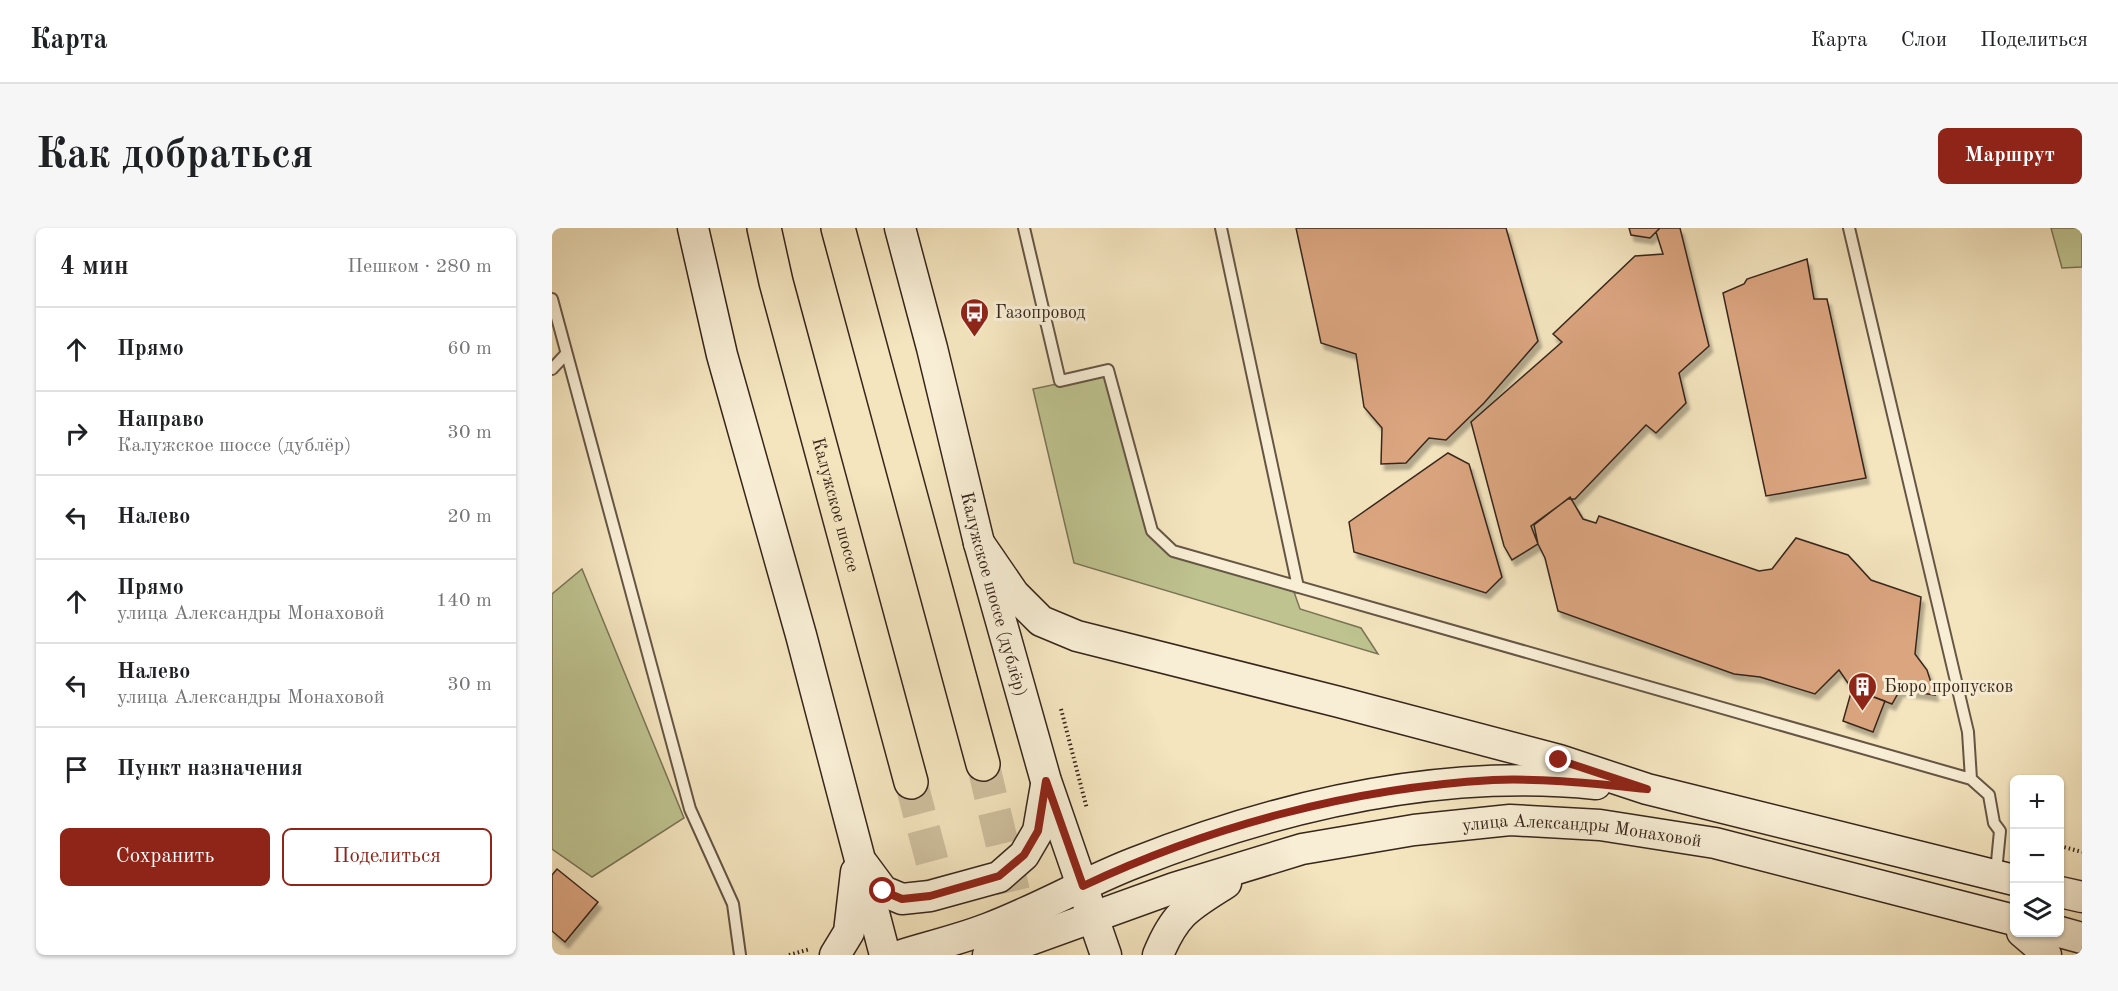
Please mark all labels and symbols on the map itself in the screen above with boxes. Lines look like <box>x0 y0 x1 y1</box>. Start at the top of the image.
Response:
bus stop icon: Газопровод <box>958 296 990 338</box>
place label: Газопровод <box>995 304 1086 322</box>
street label: Калужское шоссе <box>808 436 862 574</box>
street label: Калужское шоссе (дублёр) <box>957 490 1031 699</box>
building icon: Бюро пропусков <box>1847 670 1879 712</box>
place label: Бюро пропусков <box>1884 678 2013 696</box>
route end <box>1545 746 1571 772</box>
street label: улица Александры Монаховой <box>1461 812 1703 851</box>
route start <box>869 877 895 903</box>

